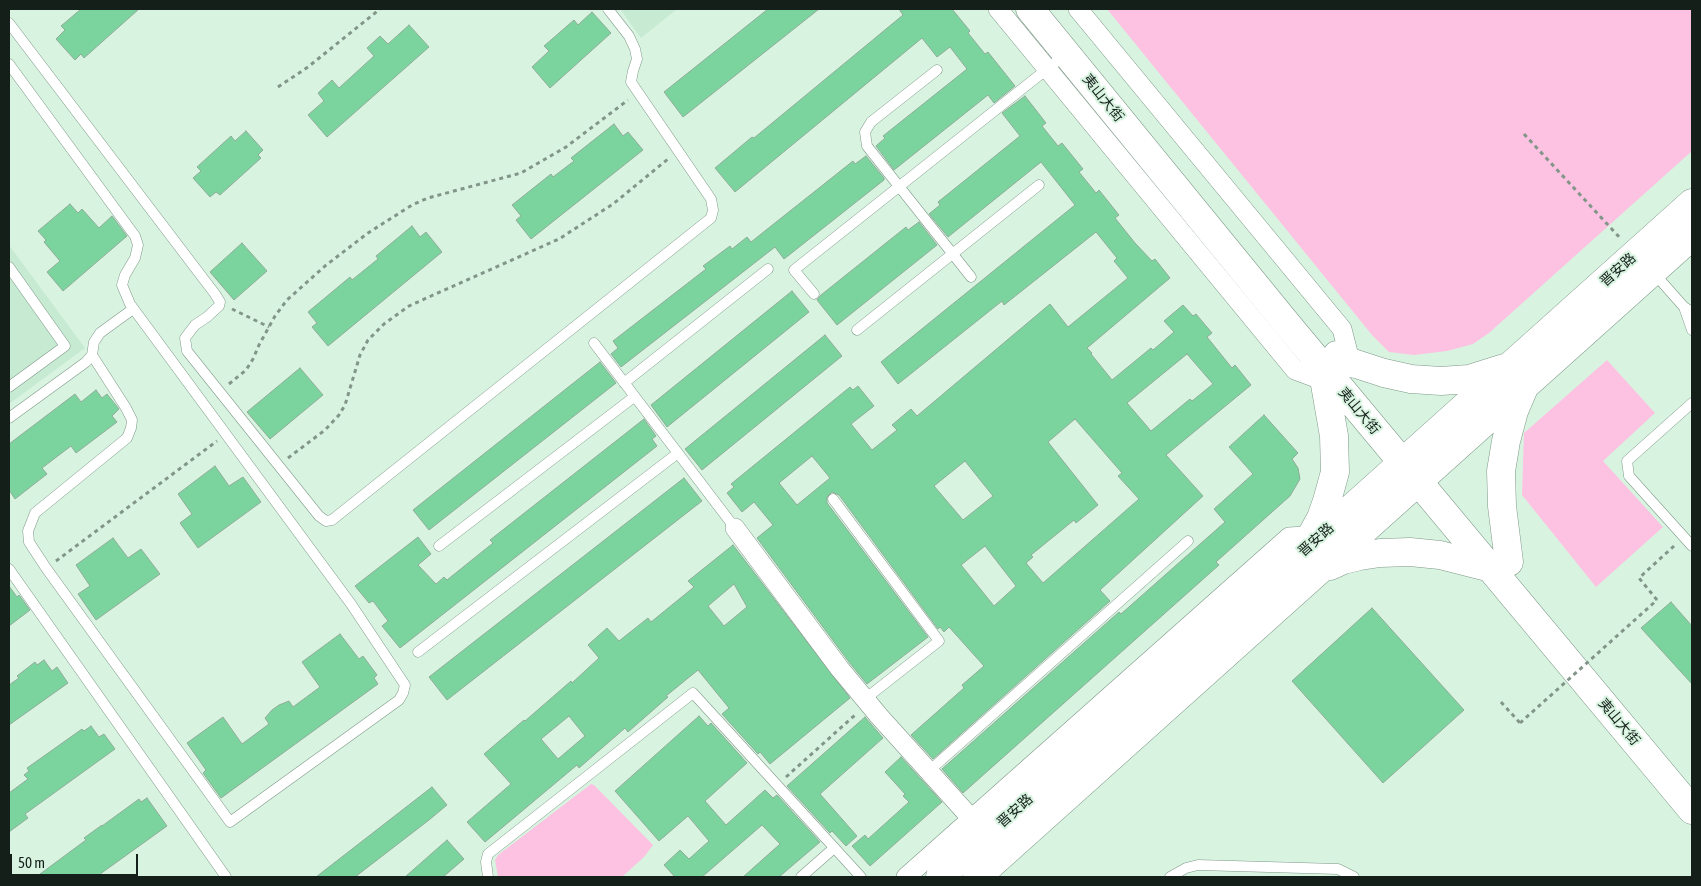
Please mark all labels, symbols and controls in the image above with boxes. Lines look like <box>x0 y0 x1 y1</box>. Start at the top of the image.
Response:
street label: 夷山大街 <box>1079 71 1127 125</box>
street label: 晋安路 <box>1597 250 1639 290</box>
street label: 夷山大街 <box>1335 384 1383 438</box>
street label: 晋安路 <box>1295 520 1337 560</box>
street label: 夷山大街 <box>1595 695 1643 749</box>
street label: 晋安路 <box>994 791 1036 831</box>
scale bar <box>12 844 140 876</box>
text: 50 m <box>18 854 45 871</box>

